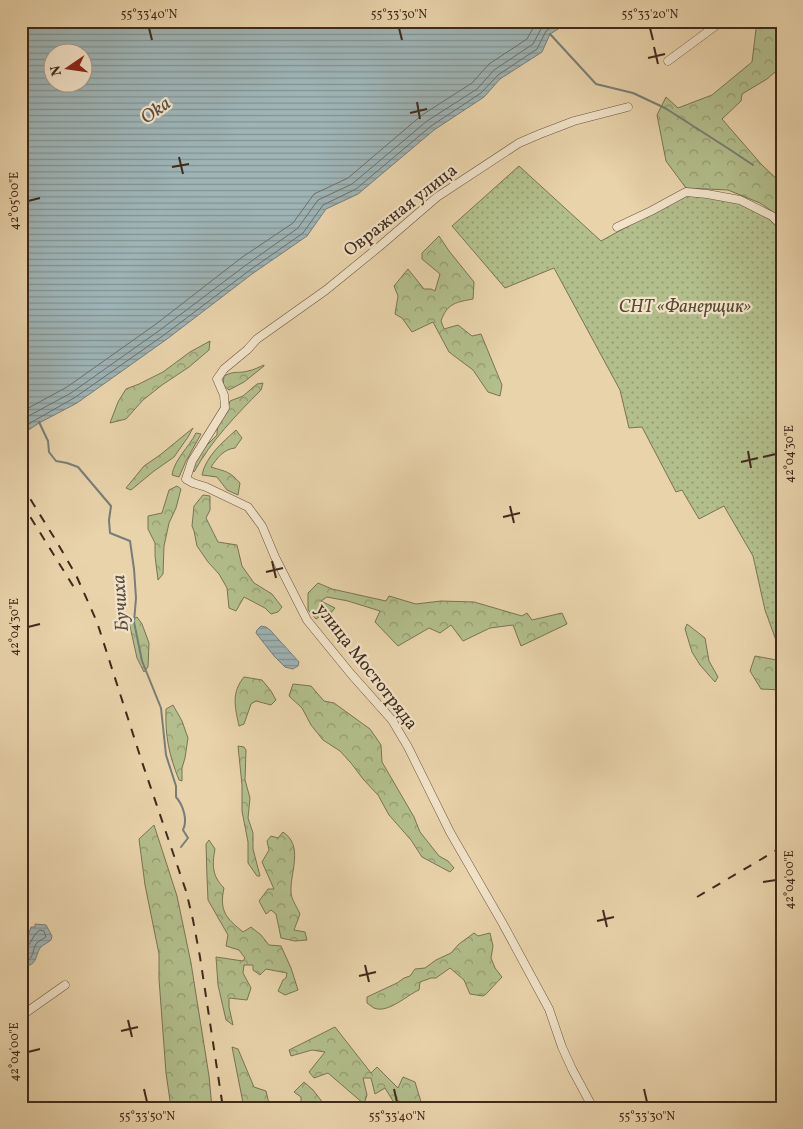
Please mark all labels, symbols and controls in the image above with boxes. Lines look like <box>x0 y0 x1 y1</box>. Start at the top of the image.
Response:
text: 55°33'40"N <box>121 7 177 23</box>
text: 55°33'30"N <box>371 7 427 23</box>
text: 55°33'20"N <box>622 7 679 23</box>
north arrow <box>42 42 92 92</box>
text: N <box>46 63 67 78</box>
water label: Oka <box>135 91 177 131</box>
street label: Овражная улица <box>339 159 463 263</box>
text: 42°05'00"E <box>7 172 23 230</box>
park label: СНТ «Фанерщик» <box>619 295 751 320</box>
text: 42°04'30"E <box>782 425 798 483</box>
water label: Бучиха <box>106 574 136 632</box>
text: 42°04'30"E <box>7 598 23 656</box>
street label: улица Мостотряда <box>309 599 423 735</box>
text: 42°04'00"E <box>782 850 798 910</box>
text: 42°04'00"E <box>7 1022 23 1082</box>
text: 55°33'50"N <box>119 1109 175 1125</box>
text: 55°33'40"N <box>369 1109 425 1125</box>
text: 55°33'30"N <box>619 1109 675 1125</box>

